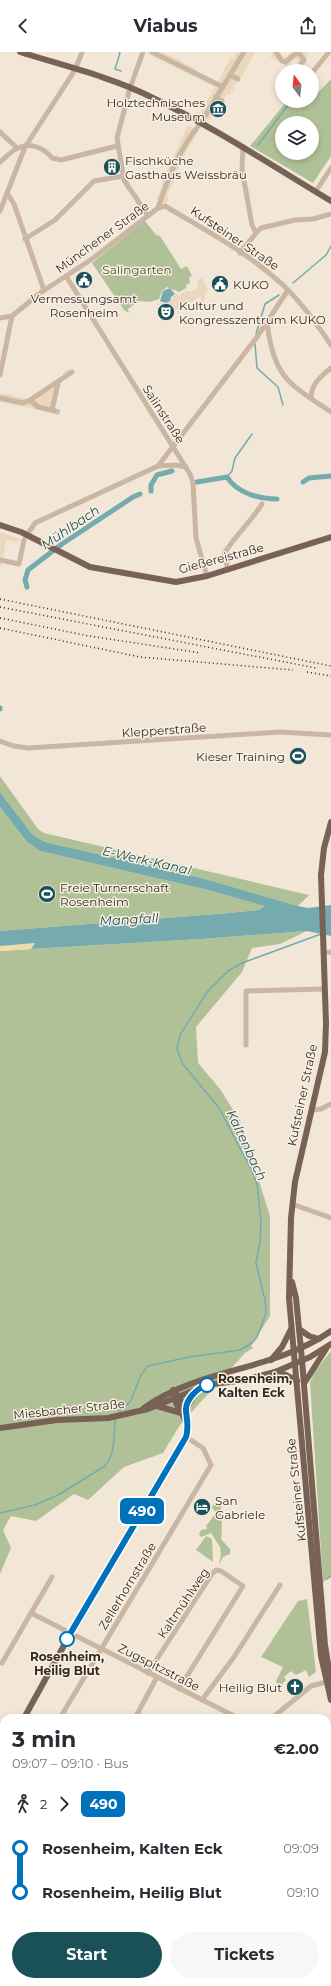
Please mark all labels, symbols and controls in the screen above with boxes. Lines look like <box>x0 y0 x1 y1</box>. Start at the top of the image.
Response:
icon: back <box>12 15 34 37</box>
text: Viabus <box>133 15 198 37</box>
icon: share <box>297 15 319 37</box>
north arrow <box>275 64 319 108</box>
map controls <box>275 64 319 160</box>
place label: Holztechnisches Museum <box>107 95 205 124</box>
museum icon: Holztechnisches Museum <box>208 99 228 119</box>
button: layers <box>275 116 319 160</box>
place label: Fischküche Gasthaus Weissbräu <box>125 153 247 182</box>
building icon: Fischküche Gasthaus Weissbräu <box>102 157 122 177</box>
street label: Münchener Straße <box>52 198 152 276</box>
street label: Kufsteiner Straße <box>188 203 282 273</box>
park label: Salingarten <box>102 262 172 277</box>
public building icon: Vermessungsamt Rosenheim <box>74 270 94 290</box>
public building icon: KUKO <box>210 274 230 294</box>
place label: KUKO <box>233 277 269 292</box>
place label: Vermessungsamt Rosenheim <box>31 291 137 320</box>
place label: Kultur und Kongresszentrum KUKO <box>179 298 326 327</box>
theatre icon: Kultur und Kongresszentrum KUKO <box>156 302 176 322</box>
street label: Salinstraße <box>140 382 188 446</box>
water label: Mühlbach <box>38 502 102 552</box>
street label: Gießereistraße <box>177 539 265 577</box>
street label: Klepperstraße <box>121 720 207 740</box>
sports icon: Kieser Training <box>288 746 308 766</box>
place label: Kieser Training <box>196 749 285 764</box>
water label: E-Werk-Kanal <box>101 842 194 878</box>
place label: Freie Turnerschaft Rosenheim <box>60 880 169 909</box>
sports icon: Freie Turnerschaft Rosenheim <box>37 884 57 904</box>
water label: Mangfall <box>99 909 159 929</box>
street label: Kufsteiner Straße <box>284 1043 320 1147</box>
water label: Kaltenbach <box>224 1107 270 1183</box>
place label: Rosenheim, Kalten Eck <box>218 1371 292 1400</box>
marker: Rosenheim, Kalten Eck <box>199 1377 215 1393</box>
street label: Miesbacher Straße <box>13 1396 125 1422</box>
street label: Kufsteiner Straße <box>283 1438 309 1542</box>
place label: San Gabriele <box>215 1493 265 1522</box>
hotel icon: San Gabriele <box>192 1497 212 1517</box>
line badge: 490 <box>119 1498 165 1524</box>
text: 490 <box>128 1502 156 1520</box>
street label: Zellerhornstraße <box>95 1540 159 1632</box>
street label: Kaltmühlweg <box>154 1565 212 1641</box>
marker: Rosenheim, Heilig Blut <box>59 1631 75 1647</box>
street label: Zugspitzstraße <box>116 1640 202 1694</box>
place label: Rosenheim, Heilig Blut <box>30 1649 104 1678</box>
church icon: Heilig Blut <box>285 1677 305 1697</box>
place label: Heilig Blut <box>219 1680 282 1695</box>
text: 3 min <box>12 1726 76 1753</box>
text: €2.00 <box>274 1739 319 1758</box>
text: 09:07 – 09:10 · Bus <box>12 1755 128 1771</box>
icon: walk <box>12 1793 34 1815</box>
icon: forward <box>53 1793 75 1815</box>
text: 490 <box>89 1795 117 1813</box>
text: 2 <box>40 1796 47 1812</box>
text: Rosenheim, Kalten Eck <box>42 1839 223 1858</box>
text: 09:09 <box>283 1840 319 1856</box>
text: Rosenheim, Heilig Blut <box>42 1883 222 1902</box>
text: 09:10 <box>286 1884 319 1900</box>
button: Start <box>12 1932 162 1978</box>
button: Tickets <box>170 1932 319 1978</box>

